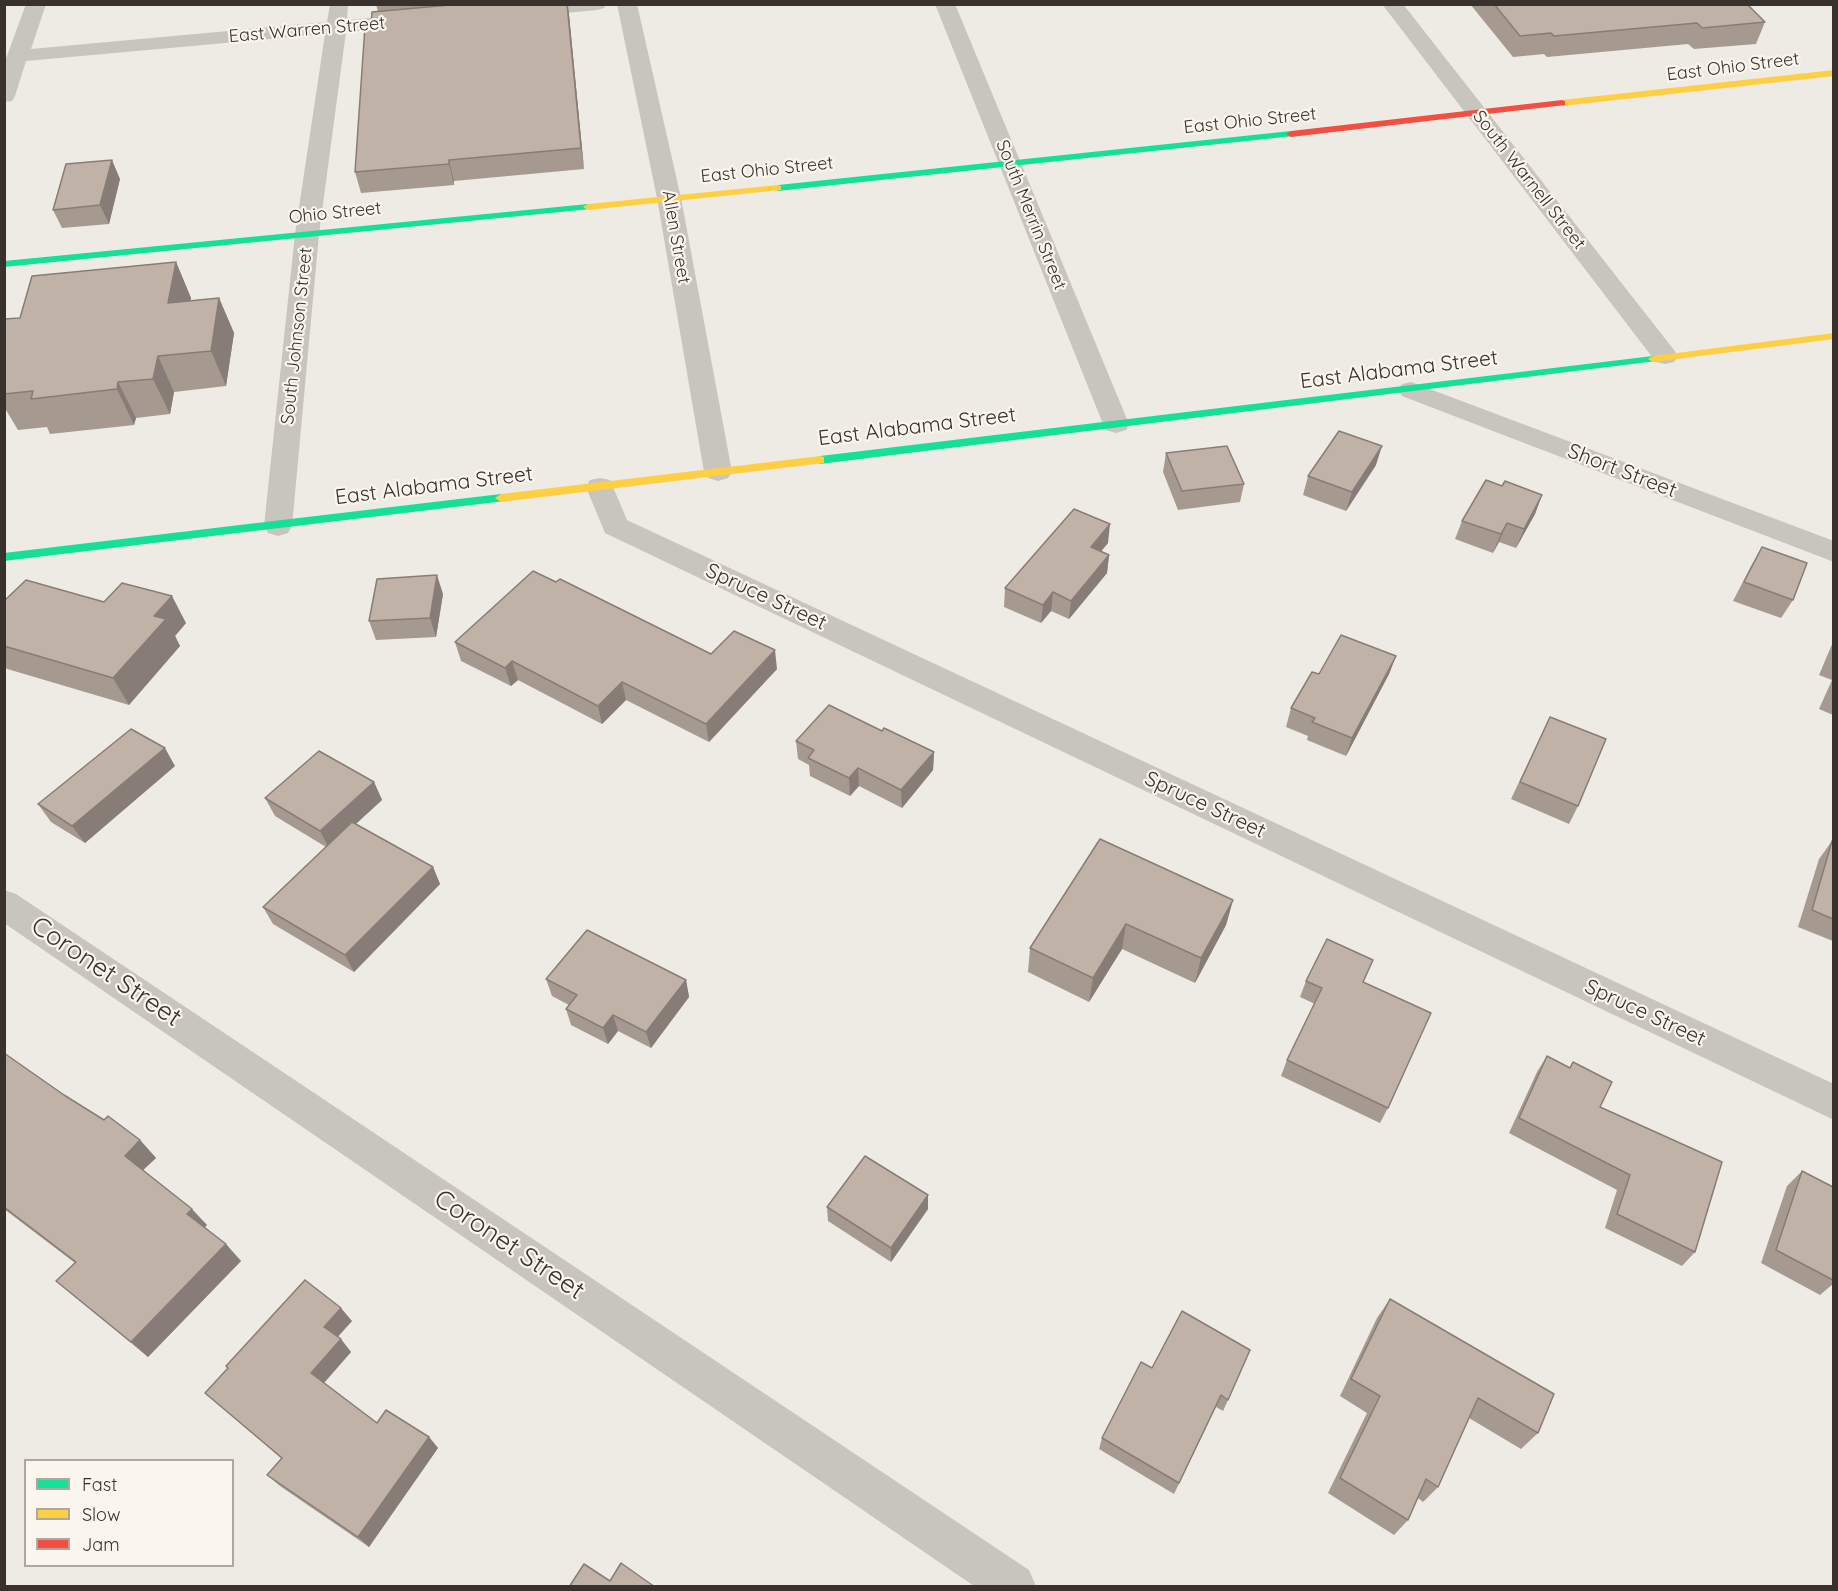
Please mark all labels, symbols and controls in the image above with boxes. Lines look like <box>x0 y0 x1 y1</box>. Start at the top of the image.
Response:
street label: East Warren Street <box>228 12 386 48</box>
street label: East Ohio Street <box>1665 48 1801 86</box>
street label: East Ohio Street <box>1183 103 1317 139</box>
street label: South Warnell Street <box>1468 106 1590 254</box>
street label: South Merrin Street <box>991 137 1071 293</box>
street label: East Ohio Street <box>700 152 834 188</box>
street label: Allen Street <box>657 189 695 285</box>
street label: Ohio Street <box>288 197 382 229</box>
street label: South Johnson Street <box>277 246 317 426</box>
street label: East Alabama Street <box>1299 345 1499 395</box>
street label: East Alabama Street <box>817 402 1017 452</box>
street label: Short Street <box>1564 439 1680 503</box>
street label: East Alabama Street <box>334 461 534 511</box>
street label: Spruce Street <box>702 558 830 636</box>
street label: Spruce Street <box>1141 766 1269 844</box>
street label: Coronet Street <box>25 910 187 1034</box>
street label: Spruce Street <box>1581 974 1709 1052</box>
street label: Coronet Street <box>428 1183 590 1307</box>
legend <box>24 1459 234 1567</box>
text: Fast <box>82 1473 117 1496</box>
text: Slow <box>82 1503 120 1526</box>
text: Jam <box>82 1533 120 1556</box>

